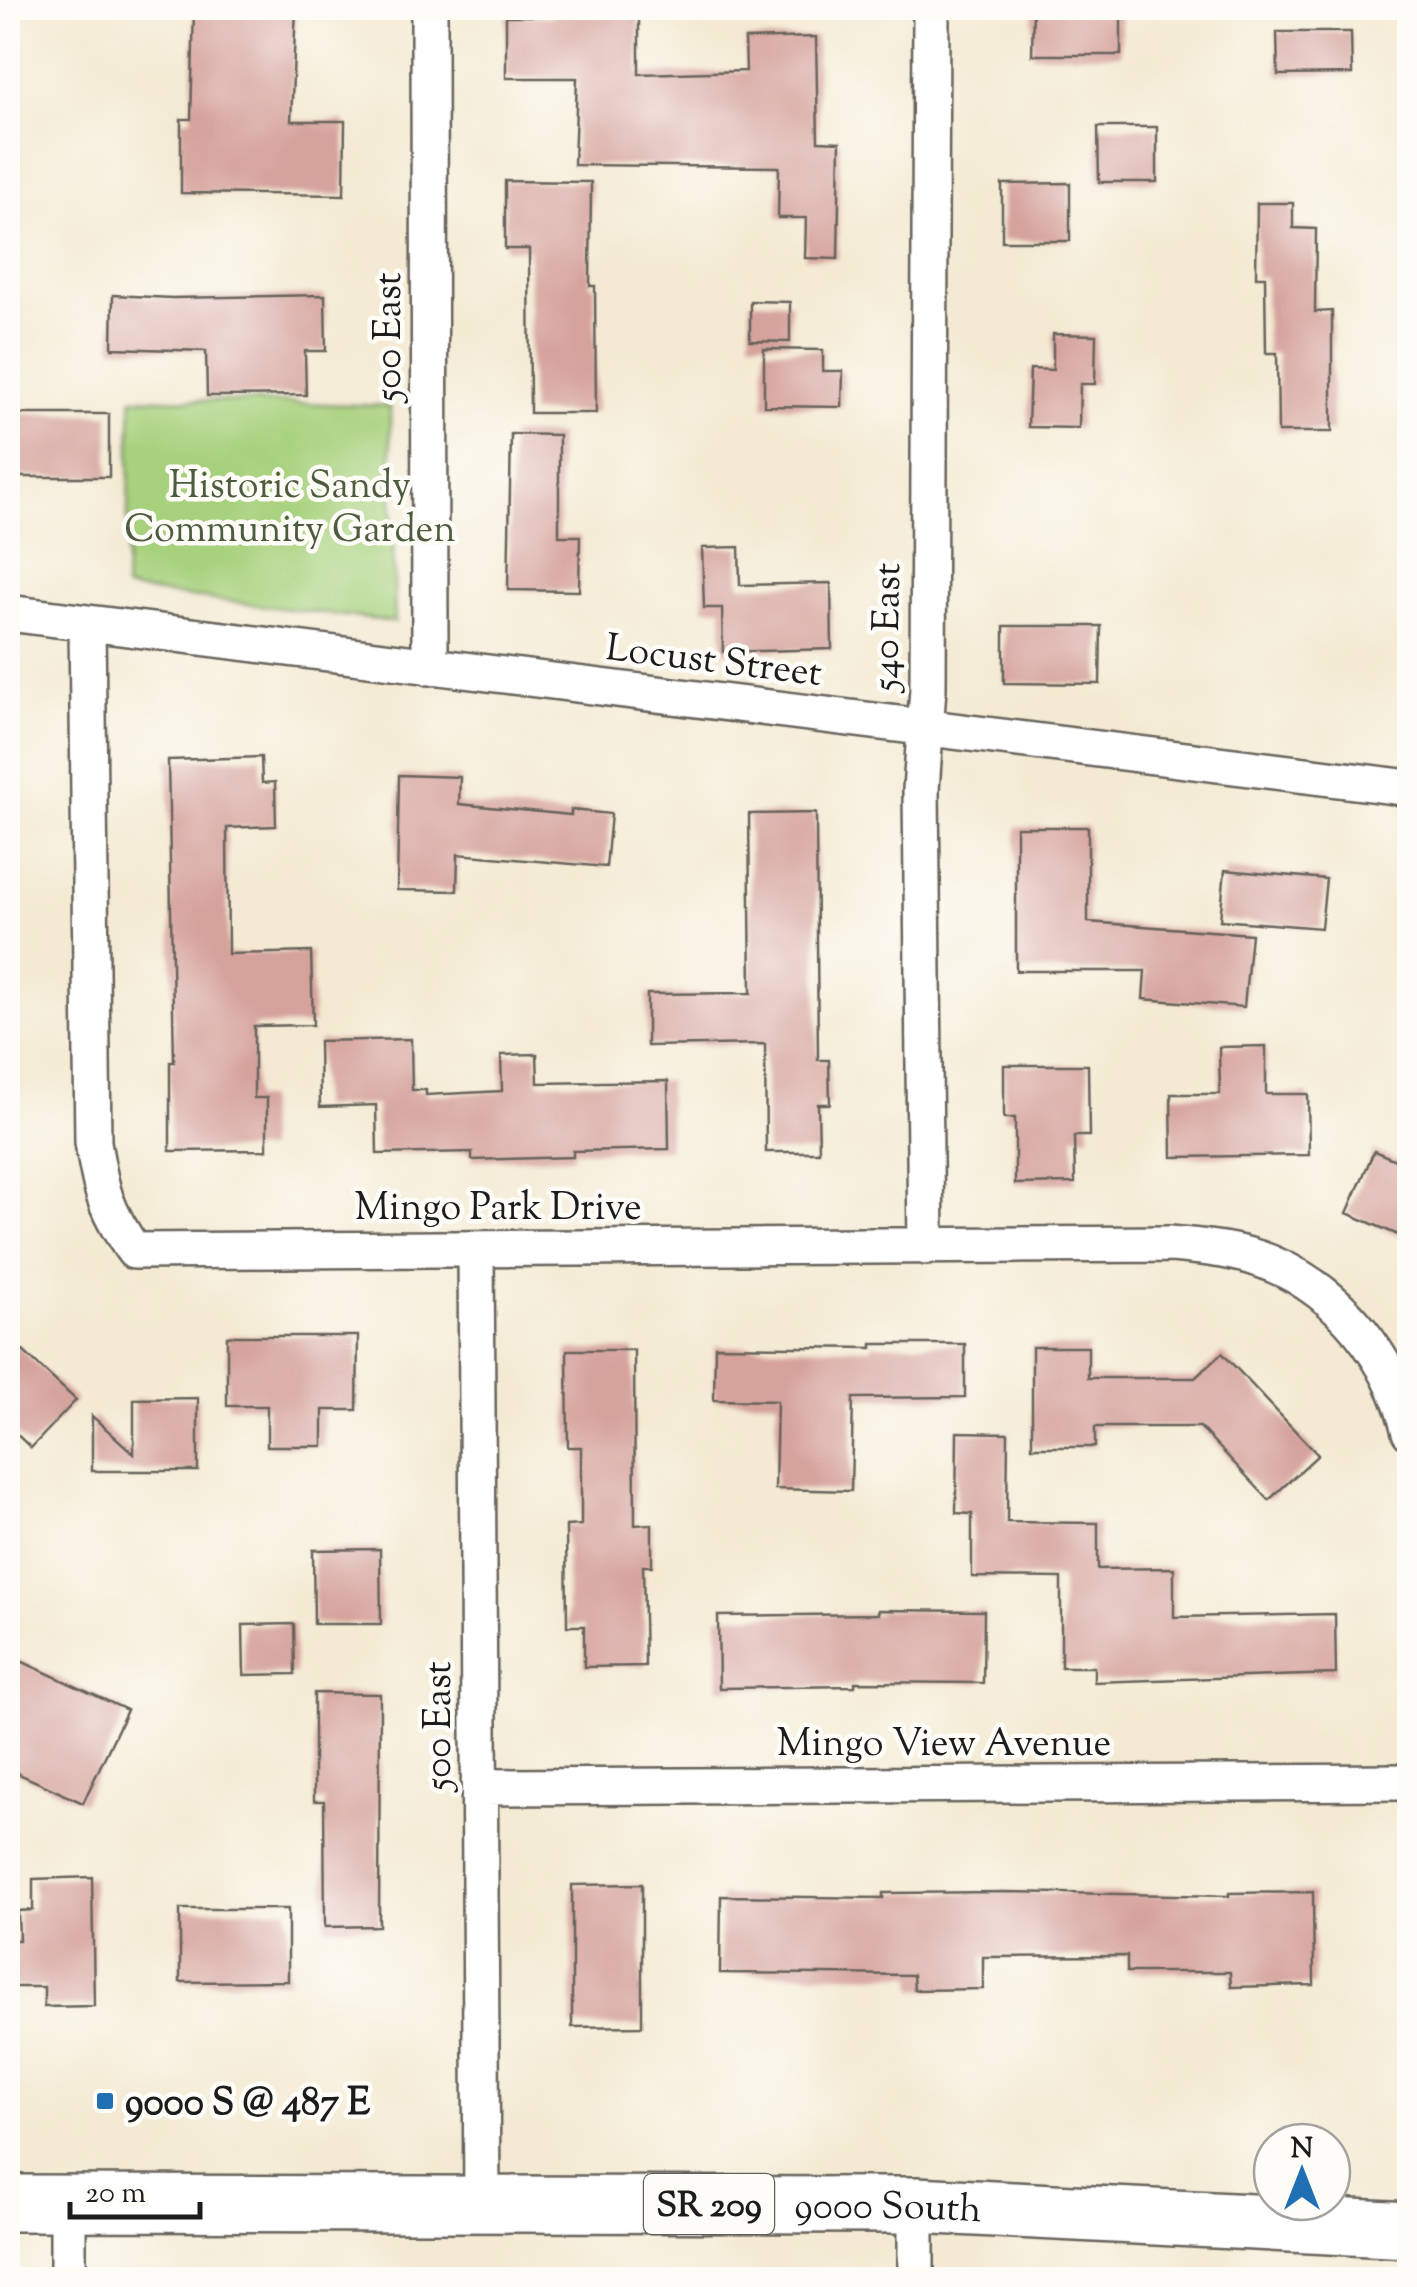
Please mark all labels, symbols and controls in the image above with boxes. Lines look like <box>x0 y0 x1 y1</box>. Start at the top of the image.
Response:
street label: 500 East <box>364 272 418 404</box>
park label: Historic Sandy Community Garden <box>124 461 456 559</box>
street label: 540 East <box>861 562 917 694</box>
street label: Locust Street <box>603 623 824 703</box>
street label: Mingo Park Drive <box>354 1183 642 1237</box>
street label: 500 East <box>414 1661 468 1793</box>
street label: Mingo View Avenue <box>777 1719 1111 1773</box>
place label: 9000 S @ 487 E <box>125 2078 370 2132</box>
marker: 9000 S @ 487 E <box>94 2090 116 2112</box>
north arrow <box>1252 2122 1352 2222</box>
text: N <box>1291 2130 1313 2170</box>
scale bar <box>70 2157 200 2219</box>
text: 20 m <box>85 2173 146 2216</box>
road number: SR 209 <box>644 2174 774 2234</box>
street label: 9000 South <box>794 2182 983 2239</box>

